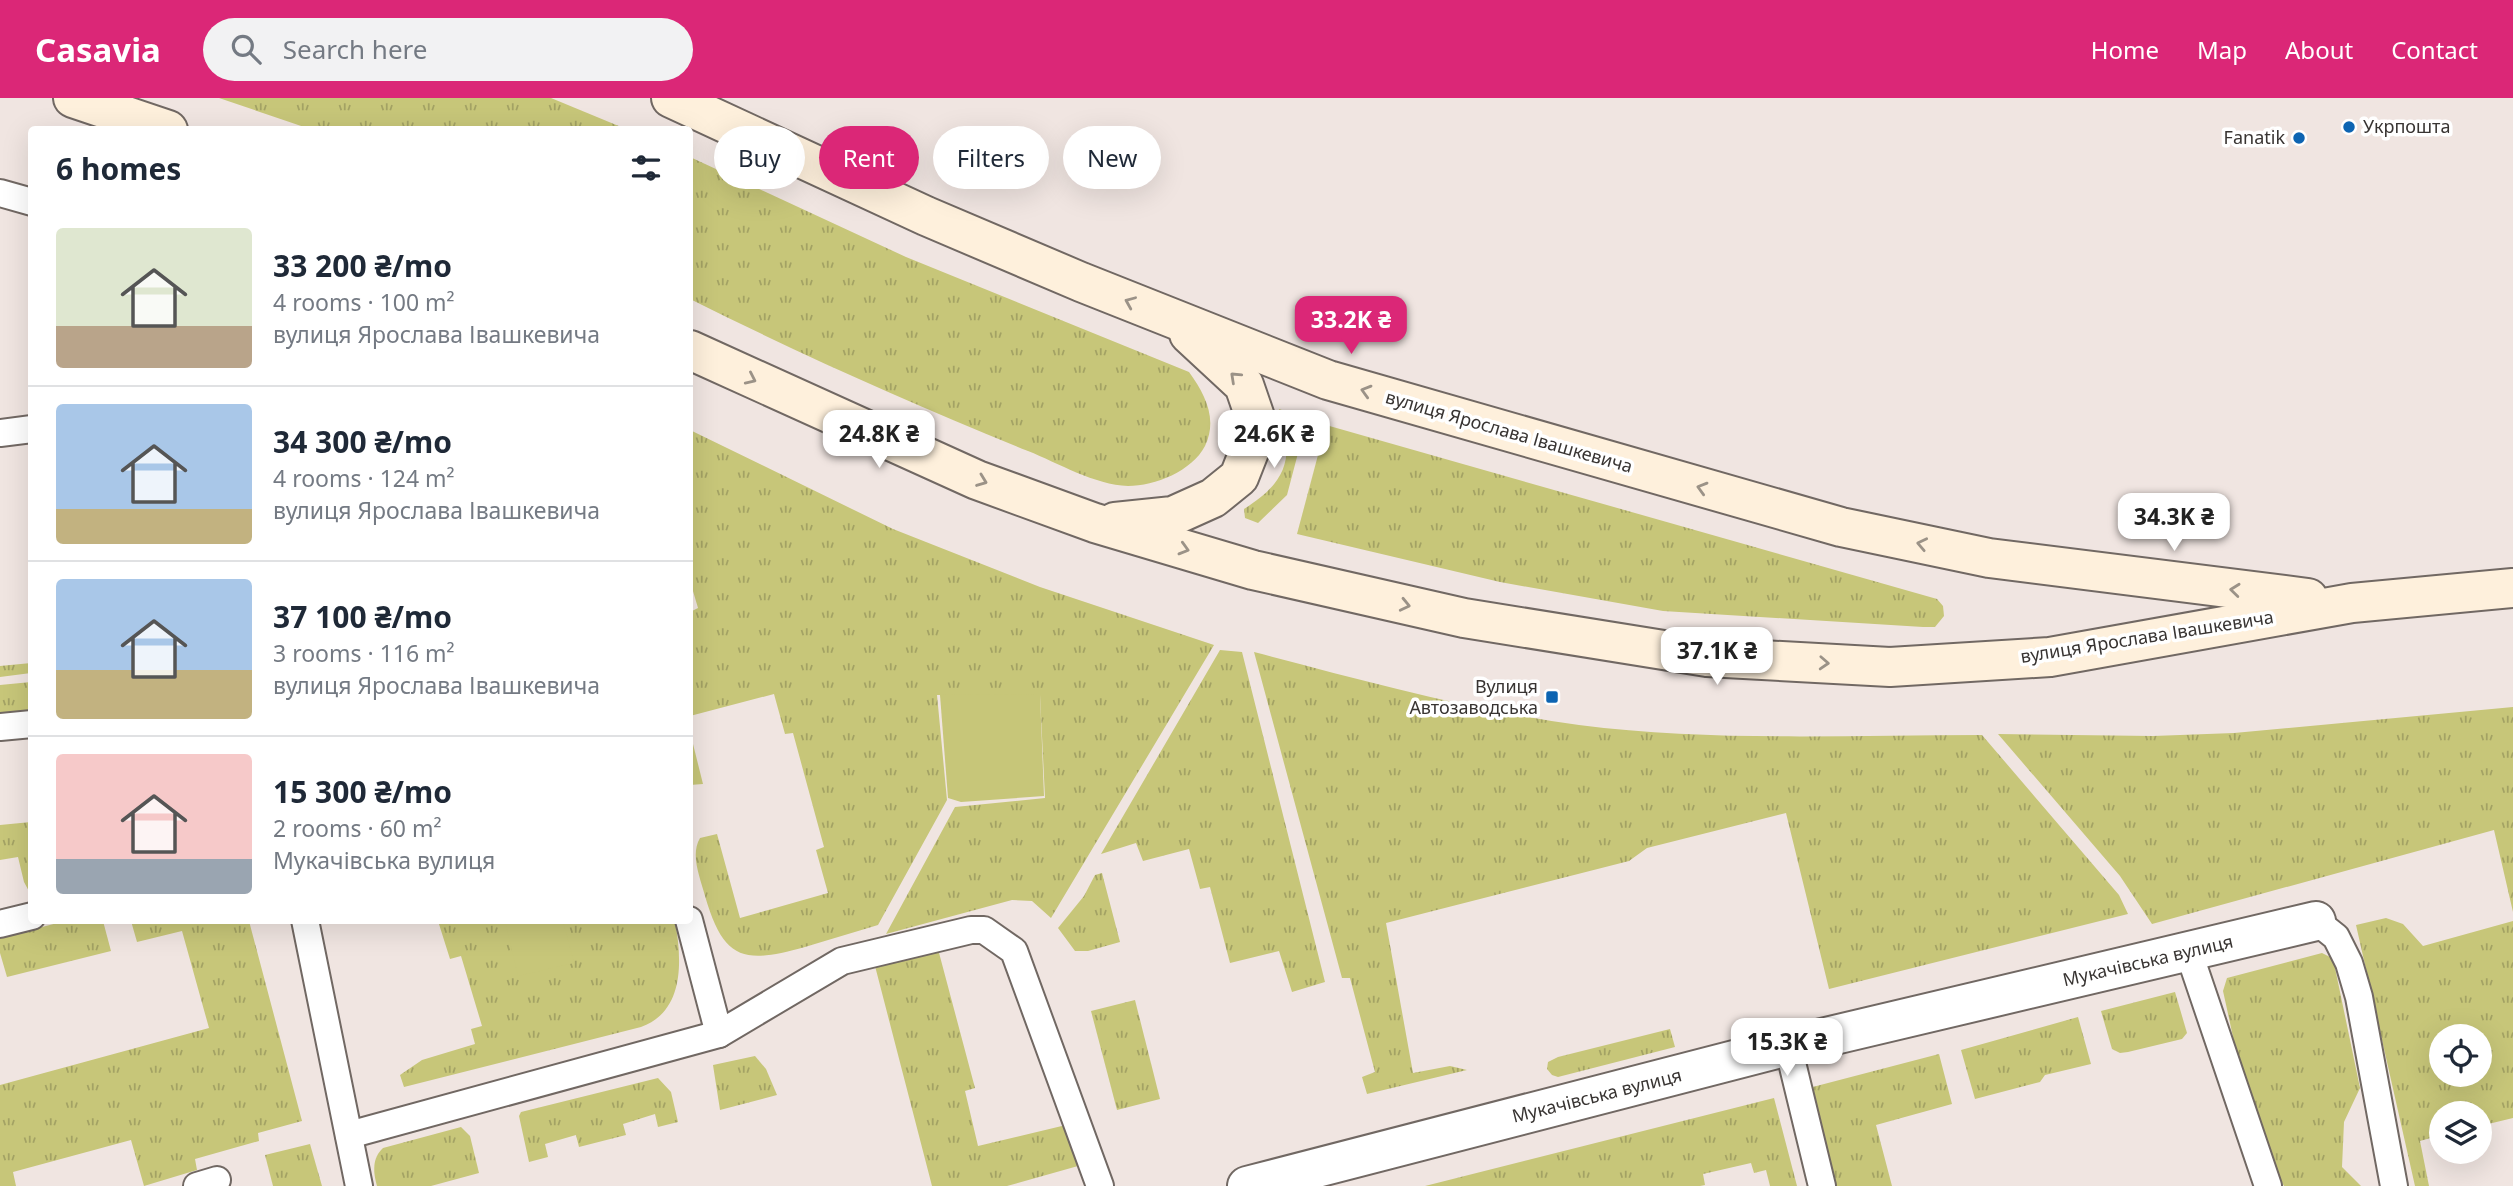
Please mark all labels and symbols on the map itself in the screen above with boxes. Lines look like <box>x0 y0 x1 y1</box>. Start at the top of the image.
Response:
place label: Укрпошта <box>2363 114 2450 138</box>
marker: Укрпошта <box>2341 119 2357 135</box>
place label: Fanatik <box>2224 125 2285 149</box>
marker: Fanatik <box>2291 130 2307 146</box>
pin: 33.2K ₴ <box>1286 296 1416 356</box>
one-way arrow <box>1125 297 1137 311</box>
one-way arrow <box>744 371 756 385</box>
one-way arrow <box>1230 372 1243 385</box>
street label: вулиця Ярослава Івашкевича <box>1383 384 1636 478</box>
one-way arrow <box>1360 385 1372 400</box>
pin: 24.8K ₴ <box>814 410 944 470</box>
pin: 24.6K ₴ <box>1209 410 1339 470</box>
one-way arrow <box>975 473 987 487</box>
one-way arrow <box>1696 481 1708 496</box>
pin: 34.3K ₴ <box>2109 494 2239 553</box>
one-way arrow <box>1916 538 1928 553</box>
one-way arrow <box>1178 541 1190 556</box>
one-way arrow <box>2230 582 2241 597</box>
one-way arrow <box>1399 596 1411 611</box>
street label: вулиця Ярослава Івашкевича <box>2019 604 2275 668</box>
pin: 37.1K ₴ <box>1652 628 1782 687</box>
one-way arrow <box>1818 655 1829 670</box>
place label: Вулиця Автозаводська <box>1409 674 1538 719</box>
marker: Вулиця Автозаводська <box>1544 689 1560 705</box>
street label: Мукачівська вулиця <box>2060 929 2235 991</box>
pin: 15.3K ₴ <box>1722 1018 1852 1078</box>
street label: Мукачівська вулиця <box>1509 1062 1684 1128</box>

